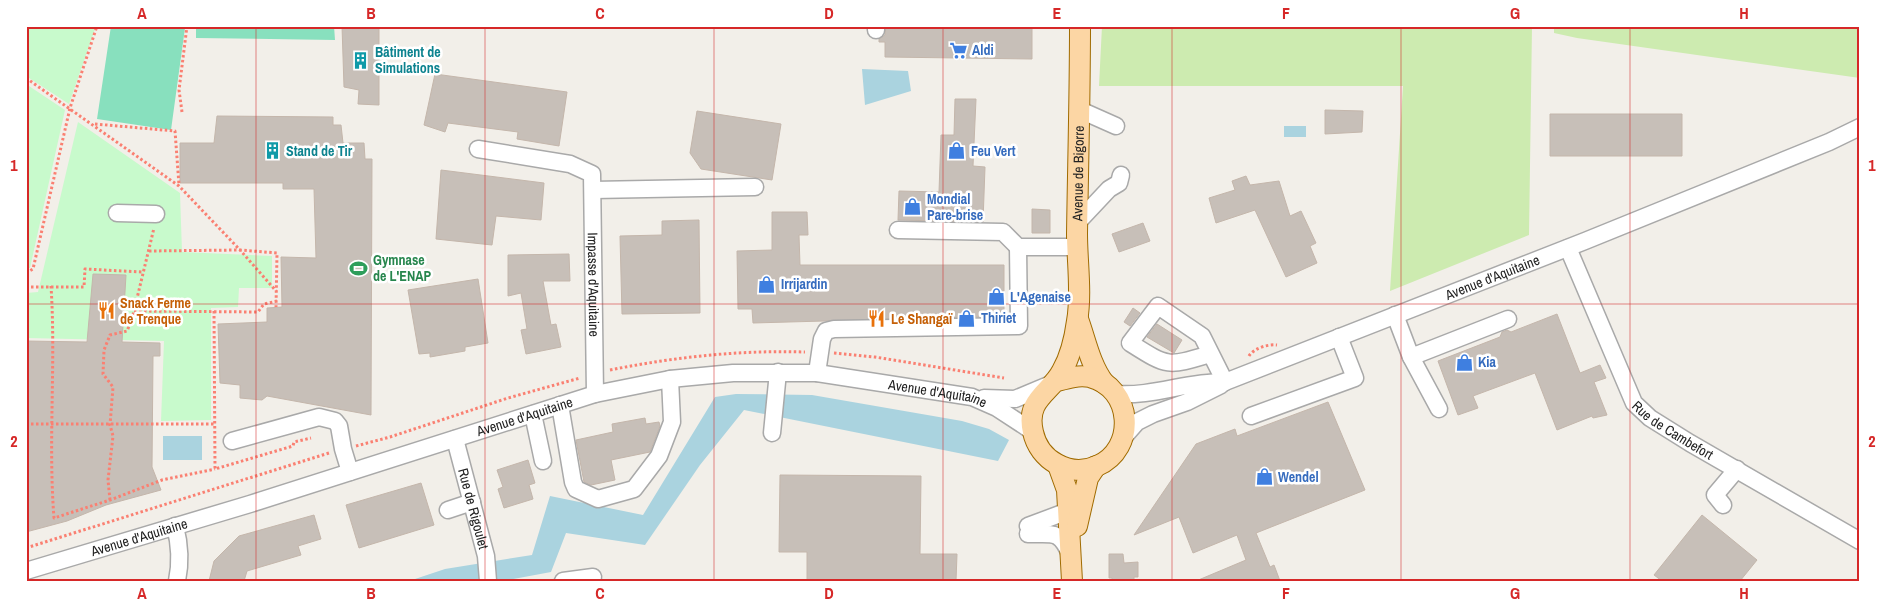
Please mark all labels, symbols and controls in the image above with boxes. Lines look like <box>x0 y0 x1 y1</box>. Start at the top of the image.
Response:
text: A <box>137 2 147 24</box>
text: B <box>366 2 376 24</box>
text: C <box>595 2 605 24</box>
text: D <box>824 2 834 24</box>
text: E <box>1053 2 1062 24</box>
text: F <box>1282 2 1290 24</box>
text: G <box>1510 2 1520 24</box>
text: H <box>1739 2 1749 24</box>
supermarket icon: Aldi <box>948 40 968 60</box>
place label: Aldi <box>972 41 994 59</box>
place label: Bâtiment de Simulations <box>375 43 441 77</box>
building icon: Bâtiment de Simulations <box>351 50 371 70</box>
street label: Avenue de Bigorre <box>1068 125 1088 222</box>
building icon: Stand de Tir <box>262 141 282 161</box>
shop icon: Feu Vert <box>947 141 967 161</box>
place label: Stand de Tir <box>286 142 353 160</box>
place label: Feu Vert <box>971 142 1016 160</box>
text: 1 <box>10 154 18 176</box>
text: 1 <box>1868 154 1876 176</box>
place label: Mondial Pare-brise <box>927 190 983 224</box>
shop icon: Mondial Pare-brise <box>903 197 923 217</box>
street label: Impasse d'Aquitaine <box>584 232 603 337</box>
place label: Gymnase de L'ENAP <box>373 251 432 285</box>
street label: Avenue d'Aquitaine <box>1442 251 1542 304</box>
sports icon: Gymnase de L'ENAP <box>349 258 369 278</box>
shop icon: Irrijardin <box>757 274 777 294</box>
place label: Irrijardin <box>781 275 828 293</box>
shop icon: L'Agenaise <box>986 287 1006 307</box>
place label: L'Agenaise <box>1010 288 1071 306</box>
place label: Snack Ferme de Trenque <box>120 294 191 328</box>
restaurant icon: Snack Ferme de Trenque <box>96 301 116 321</box>
shop icon: Thiriet <box>957 308 977 328</box>
restaurant icon: Le Shangaï <box>867 309 887 329</box>
place label: Thiriet <box>981 309 1016 327</box>
place label: Le Shangaï <box>891 310 953 328</box>
shop icon: Kia <box>1454 352 1474 372</box>
place label: Kia <box>1478 353 1496 371</box>
street label: Avenue d'Aquitaine <box>886 375 990 411</box>
street label: Avenue d'Aquitaine <box>473 393 575 440</box>
street label: Rue de Cambefort <box>1628 397 1716 463</box>
text: 2 <box>10 430 18 452</box>
text: 2 <box>1868 430 1876 452</box>
street label: Rue de Rigoulet <box>454 466 493 551</box>
shop icon: Wendel <box>1254 467 1274 487</box>
place label: Wendel <box>1278 468 1319 486</box>
street label: Avenue d'Aquitaine <box>88 514 189 560</box>
text: A <box>137 582 147 604</box>
text: B <box>366 582 376 604</box>
text: C <box>595 582 605 604</box>
text: D <box>824 582 834 604</box>
text: E <box>1053 582 1062 604</box>
text: F <box>1282 582 1290 604</box>
text: G <box>1510 582 1520 604</box>
text: H <box>1739 582 1749 604</box>

